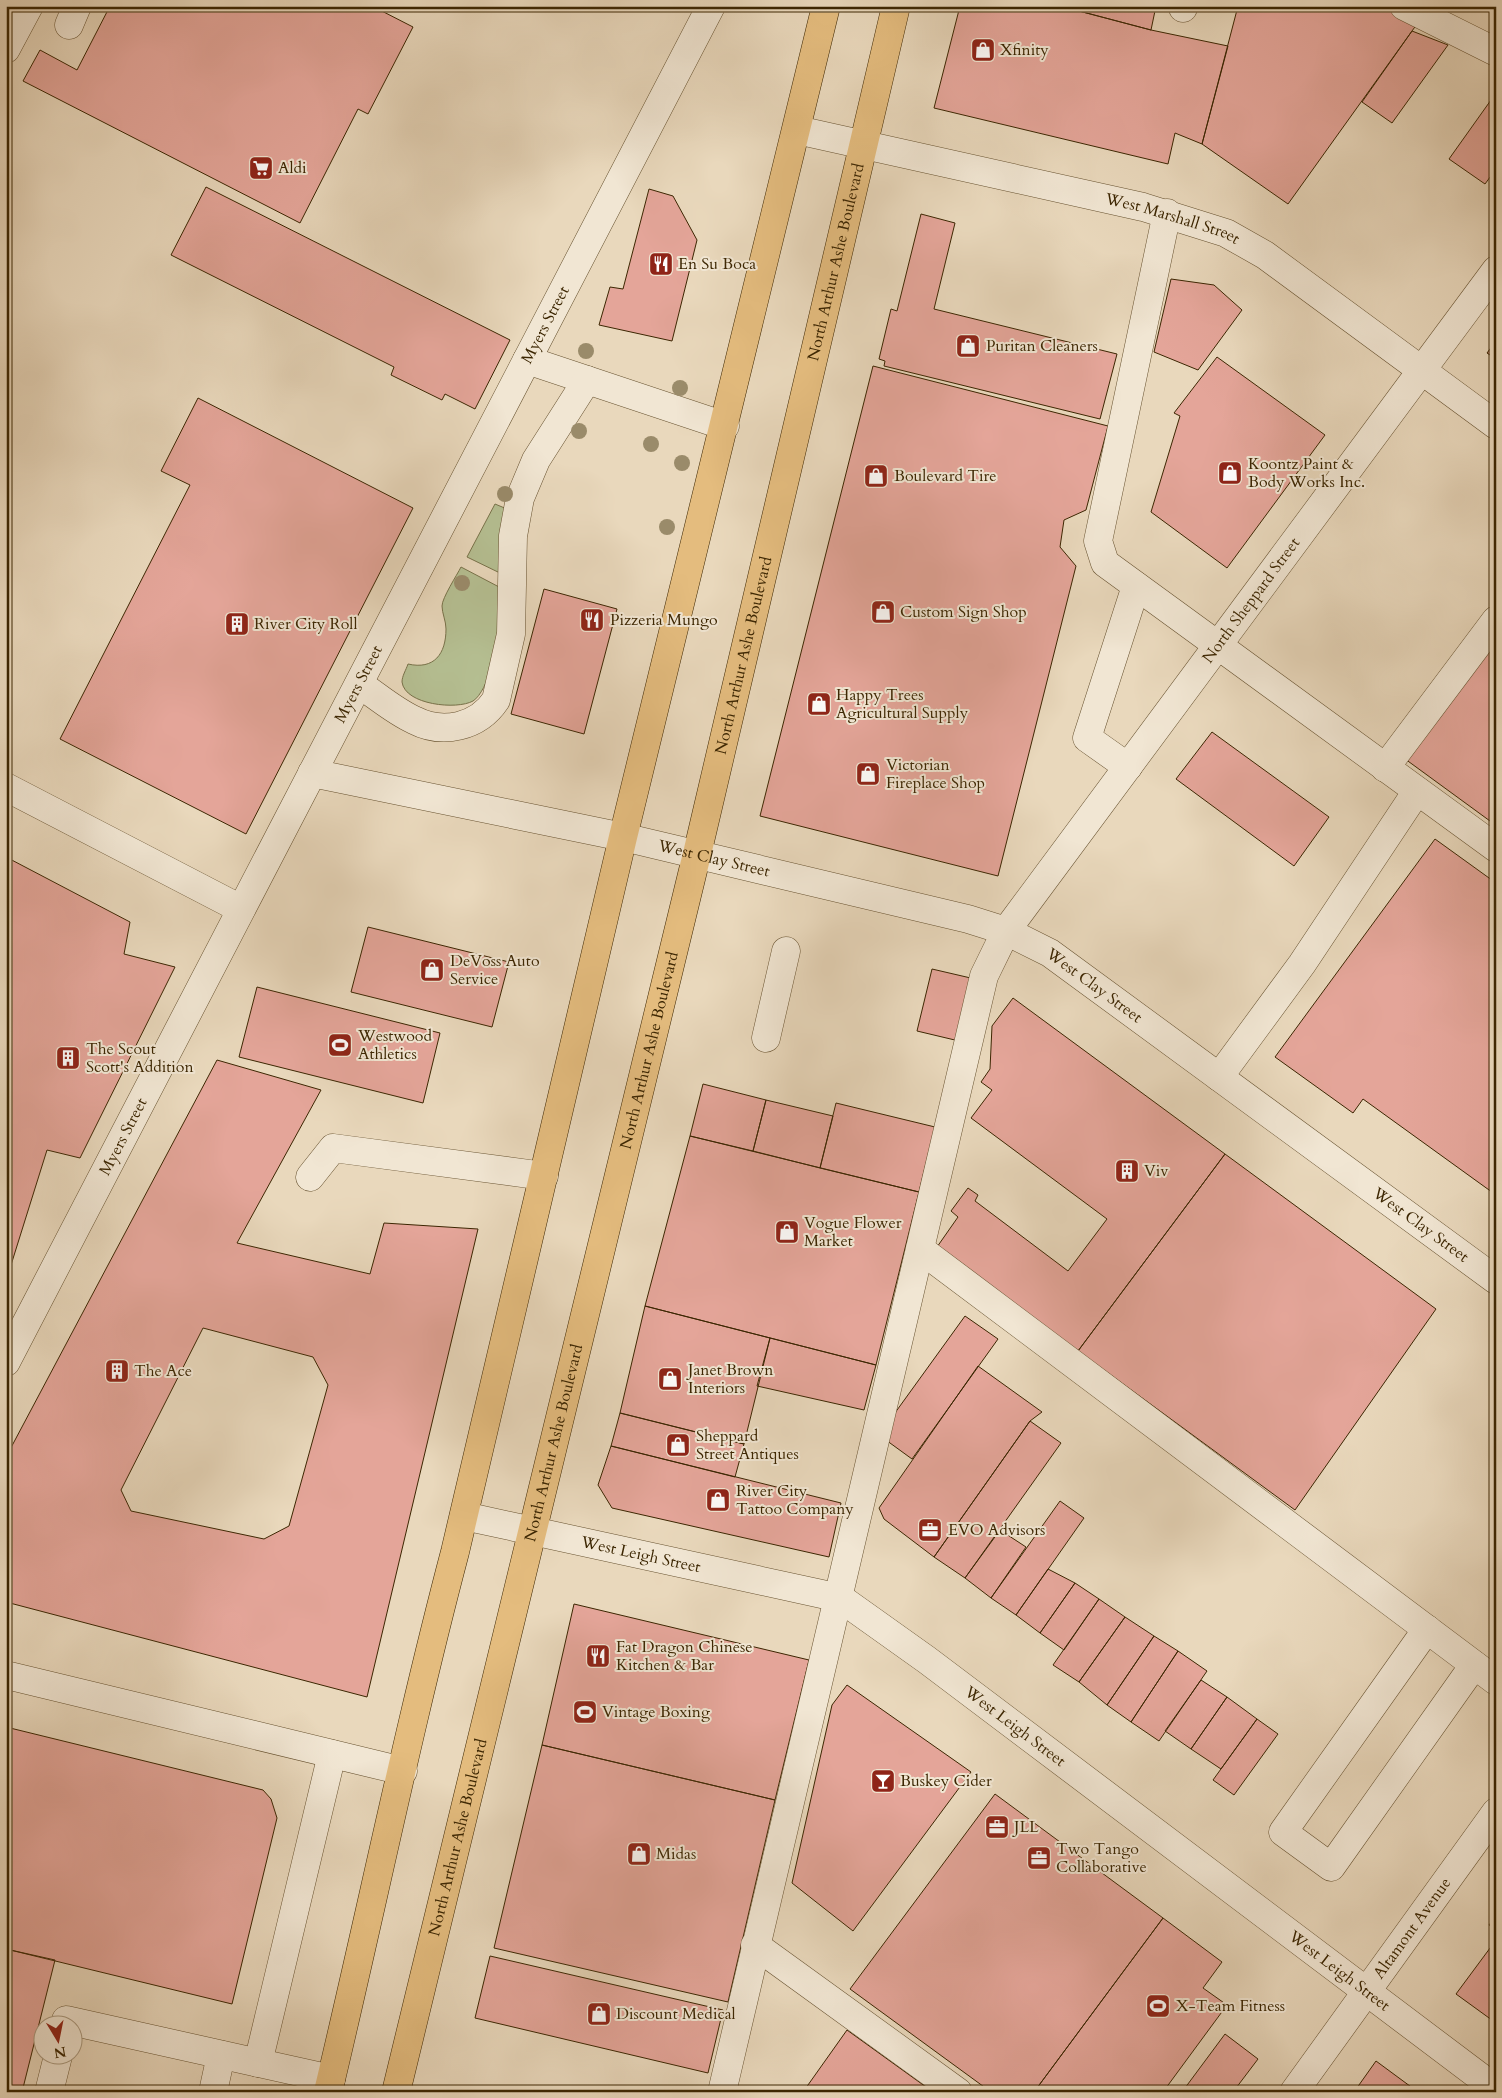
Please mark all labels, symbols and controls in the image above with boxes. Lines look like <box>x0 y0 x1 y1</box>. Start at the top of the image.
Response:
shop icon: Xfinity <box>970 37 996 63</box>
place label: Xfinity <box>1000 39 1049 61</box>
supermarket icon: Aldi <box>248 155 274 181</box>
place label: Aldi <box>278 157 307 179</box>
street label: North Arthur Ashe Boulevard <box>802 161 870 363</box>
street label: West Marshall Street <box>1102 188 1244 250</box>
restaurant icon: En Su Boca <box>648 251 674 277</box>
place label: En Su Boca <box>678 253 756 275</box>
street label: Myers Street <box>516 282 575 368</box>
shop icon: Puritan Cleaners <box>955 333 981 359</box>
place label: Puritan Cleaners <box>986 335 1098 357</box>
place label: Koontz Paint & Body Works Inc. <box>1248 453 1365 493</box>
shop icon: Koontz Paint & Body Works Inc. <box>1217 460 1243 486</box>
shop icon: Boulevard Tire <box>863 463 889 489</box>
place label: Boulevard Tire <box>894 465 997 487</box>
street label: North Sheppard Street <box>1197 533 1305 668</box>
street label: North Arthur Ashe Boulevard <box>710 554 778 757</box>
shop icon: Custom Sign Shop <box>870 599 896 625</box>
place label: Custom Sign Shop <box>900 601 1027 623</box>
restaurant icon: Pizzeria Mungo <box>579 607 605 633</box>
place label: Pizzeria Mungo <box>610 609 718 631</box>
building icon: River City Roll <box>224 611 250 637</box>
place label: River City Roll <box>254 613 358 635</box>
street label: Myers Street <box>329 641 388 727</box>
place label: Happy Trees Agricultural Supply <box>836 684 969 724</box>
shop icon: Happy Trees Agricultural Supply <box>806 691 832 717</box>
place label: Victorian Fireplace Shop <box>886 754 985 794</box>
shop icon: Victorian Fireplace Shop <box>855 761 881 787</box>
street label: West Clay Street <box>655 834 772 883</box>
street label: West Clay Street <box>1041 942 1147 1028</box>
street label: North Arthur Ashe Boulevard <box>615 949 684 1151</box>
place label: DeVoss Auto Service <box>450 950 540 990</box>
shop icon: DeVoss Auto Service <box>419 957 445 983</box>
place label: Westwood Athletics <box>357 1025 432 1065</box>
sports icon: Westwood Athletics <box>327 1032 353 1058</box>
place label: The Scout Scott's Addition <box>86 1038 194 1078</box>
building icon: The Scout Scott's Addition <box>55 1045 81 1071</box>
street label: Myers Street <box>94 1094 152 1179</box>
building icon: Viv <box>1114 1158 1140 1184</box>
place label: Viv <box>1144 1160 1169 1182</box>
street label: West Clay Street <box>1367 1182 1473 1268</box>
place label: Vogue Flower Market <box>804 1212 902 1252</box>
shop icon: Vogue Flower Market <box>774 1219 800 1245</box>
street label: North Arthur Ashe Boulevard <box>519 1341 589 1544</box>
building icon: The Ace <box>104 1358 130 1384</box>
place label: Janet Brown Interiors <box>686 1359 773 1399</box>
place label: The Ace <box>134 1360 192 1382</box>
shop icon: Janet Brown Interiors <box>657 1366 683 1392</box>
place label: Sheppard Street Antiques <box>696 1425 799 1465</box>
shop icon: Sheppard Street Antiques <box>665 1432 691 1458</box>
place label: River City Tattoo Company <box>736 1480 854 1520</box>
shop icon: River City Tattoo Company <box>705 1487 731 1513</box>
office icon: EVO Advisors <box>917 1517 943 1543</box>
place label: EVO Advisors <box>948 1519 1045 1541</box>
street label: West Leigh Street <box>578 1531 703 1578</box>
place label: Fat Dragon Chinese Kitchen & Bar <box>616 1636 753 1676</box>
restaurant icon: Fat Dragon Chinese Kitchen & Bar <box>585 1643 611 1669</box>
street label: West Leigh Street <box>959 1680 1070 1772</box>
sports icon: Vintage Boxing <box>572 1699 598 1725</box>
place label: Vintage Boxing <box>602 1701 710 1723</box>
street label: North Arthur Ashe Boulevard <box>423 1736 493 1938</box>
bar icon: Buskey Cider <box>870 1768 896 1794</box>
place label: Buskey Cider <box>900 1770 992 1792</box>
office icon: JLL <box>984 1814 1010 1840</box>
place label: JLL <box>1012 1816 1039 1838</box>
place label: Two Tango Collaborative <box>1056 1838 1147 1878</box>
shop icon: Midas <box>626 1841 652 1867</box>
place label: Midas <box>656 1843 696 1865</box>
office icon: Two Tango Collaborative <box>1026 1845 1052 1871</box>
street label: Altamont Avenue <box>1368 1873 1456 1983</box>
street label: West Leigh Street <box>1283 1925 1394 2016</box>
sports icon: X-Team Fitness <box>1145 1993 1171 2019</box>
place label: X-Team Fitness <box>1176 1995 1285 2017</box>
shop icon: Discount Medical <box>586 2001 612 2027</box>
place label: Discount Medical <box>616 2003 736 2025</box>
north arrow <box>32 2016 82 2066</box>
text: N <box>53 2042 68 2063</box>

